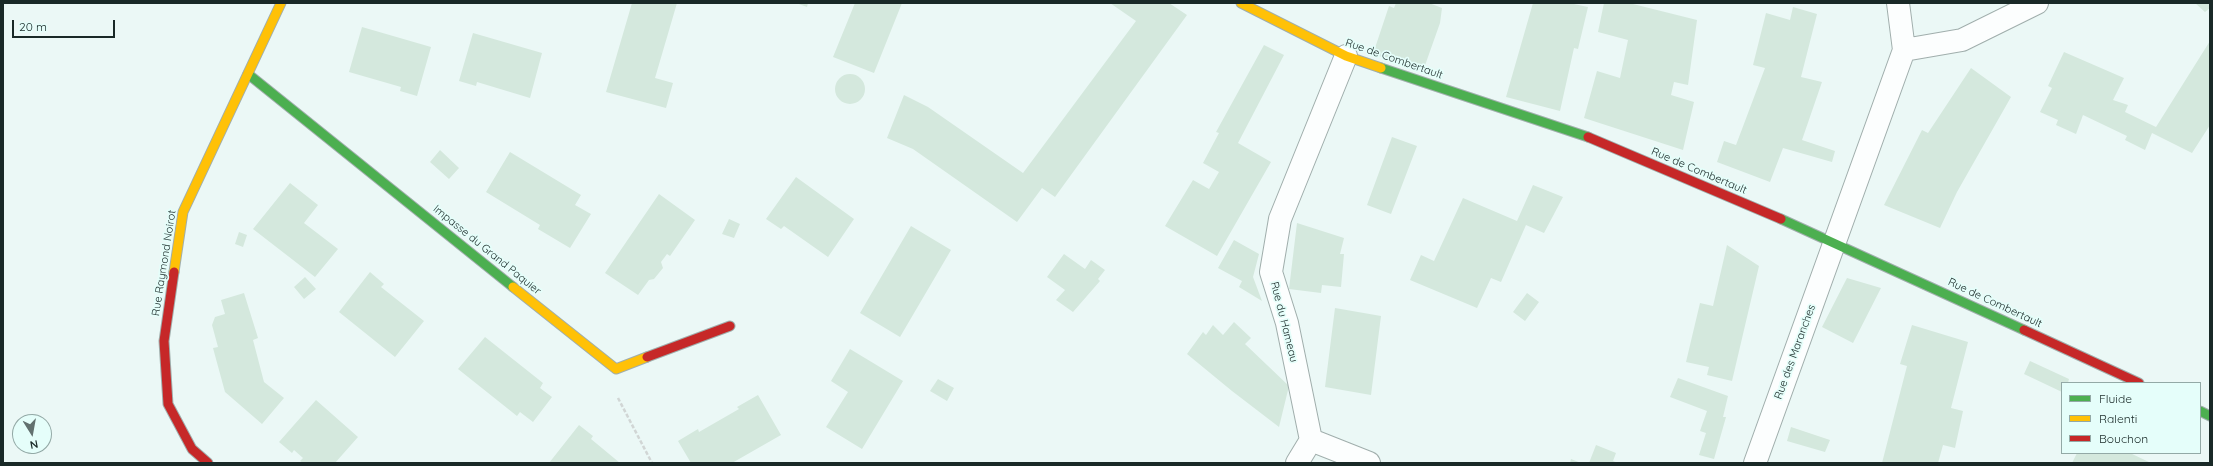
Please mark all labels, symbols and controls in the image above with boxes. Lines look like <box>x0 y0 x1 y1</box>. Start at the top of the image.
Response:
scale bar <box>14 12 117 38</box>
text: 20 m <box>19 19 47 34</box>
street label: Rue de Combertault <box>1343 36 1445 82</box>
street label: Rue de Combertault <box>1649 145 1749 197</box>
street label: Impasse du Grand Paquier <box>430 202 544 298</box>
street label: Rue Raymond Noirot <box>149 209 179 317</box>
street label: Rue de Combertault <box>1946 275 2044 331</box>
street label: Rue du Hameau <box>1268 280 1300 364</box>
street label: Rue des Maranches <box>1772 303 1818 401</box>
legend <box>2061 382 2201 454</box>
text: Fluide <box>2099 391 2132 406</box>
text: Ralenti <box>2099 411 2137 426</box>
north arrow <box>12 414 52 454</box>
text: Bouchon <box>2099 431 2148 446</box>
text: N <box>29 437 39 452</box>

